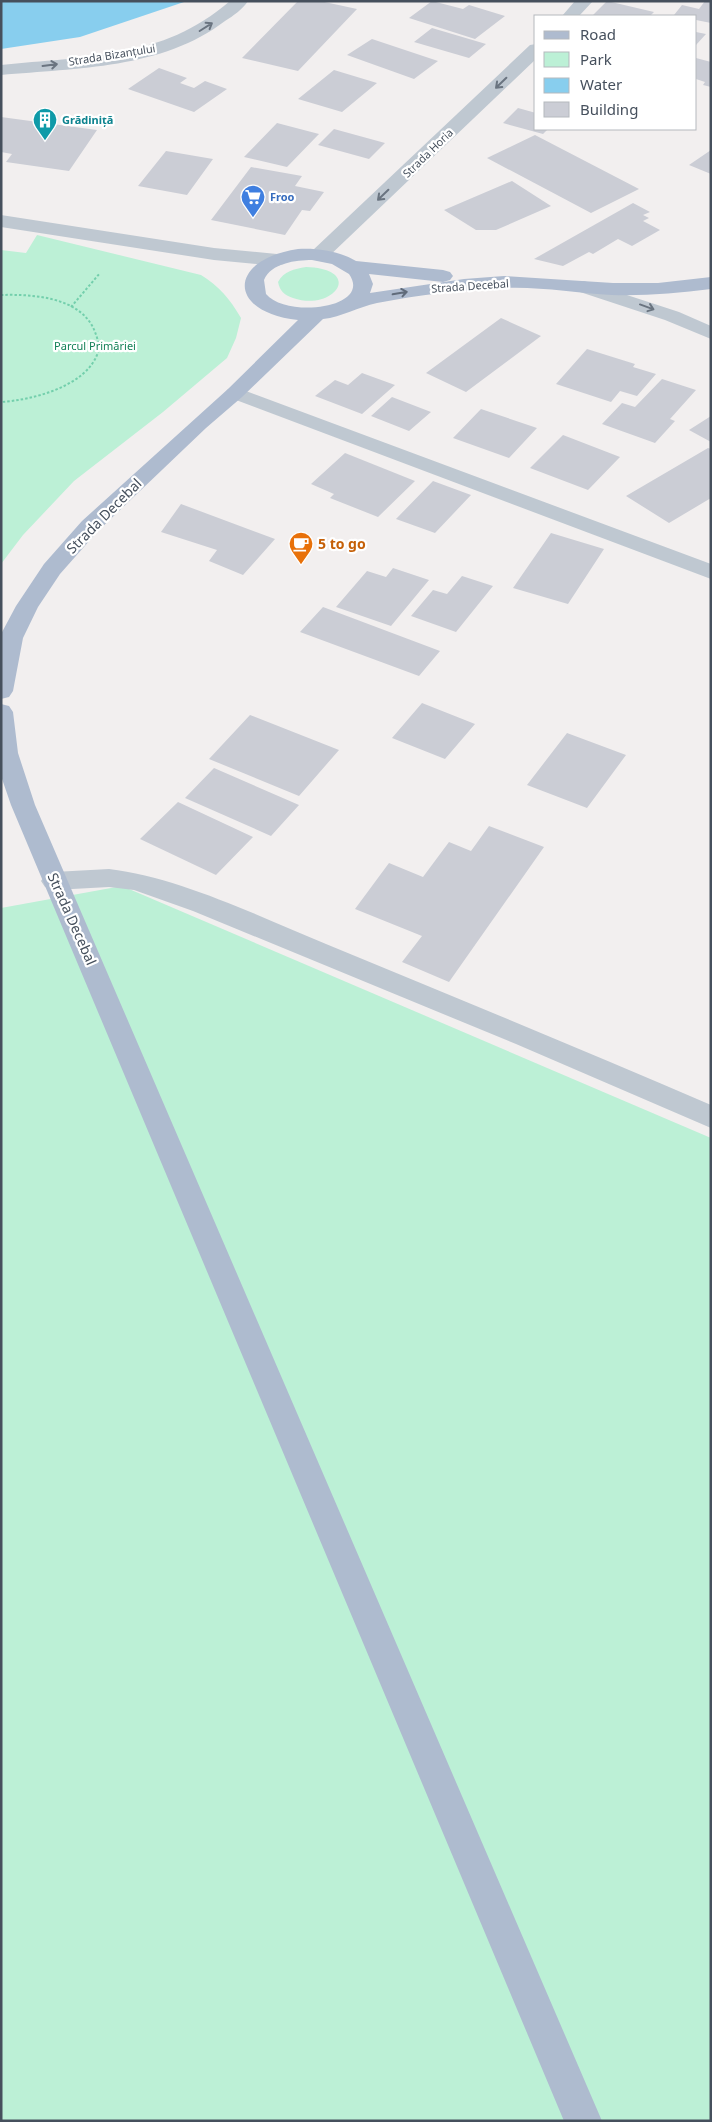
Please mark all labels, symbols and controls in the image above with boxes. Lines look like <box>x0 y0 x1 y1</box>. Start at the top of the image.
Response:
legend <box>534 15 697 130</box>
one-way arrow <box>199 22 213 32</box>
text: Road <box>580 24 616 44</box>
street label: Strada Bizanțului <box>67 40 156 69</box>
text: Park <box>580 49 612 69</box>
one-way arrow <box>41 60 57 70</box>
text: Water <box>580 74 622 94</box>
one-way arrow <box>494 77 507 89</box>
text: Building <box>580 99 638 119</box>
building icon: Grădiniță <box>32 107 58 141</box>
place label: Grădiniță <box>62 112 113 127</box>
street label: Strada Horia <box>399 125 456 180</box>
supermarket icon: Froo <box>240 184 266 218</box>
place label: Froo <box>270 189 295 204</box>
one-way arrow <box>377 189 390 201</box>
street label: Strada Decebal <box>431 275 509 296</box>
one-way arrow <box>391 287 407 297</box>
one-way arrow <box>639 303 654 312</box>
park label: Parcul Primăriei <box>54 338 136 353</box>
street label: Strada Decebal <box>62 474 145 557</box>
cafe icon: 5 to go <box>288 531 314 565</box>
place label: 5 to go <box>318 534 366 553</box>
street label: Strada Decebal <box>44 870 101 968</box>

